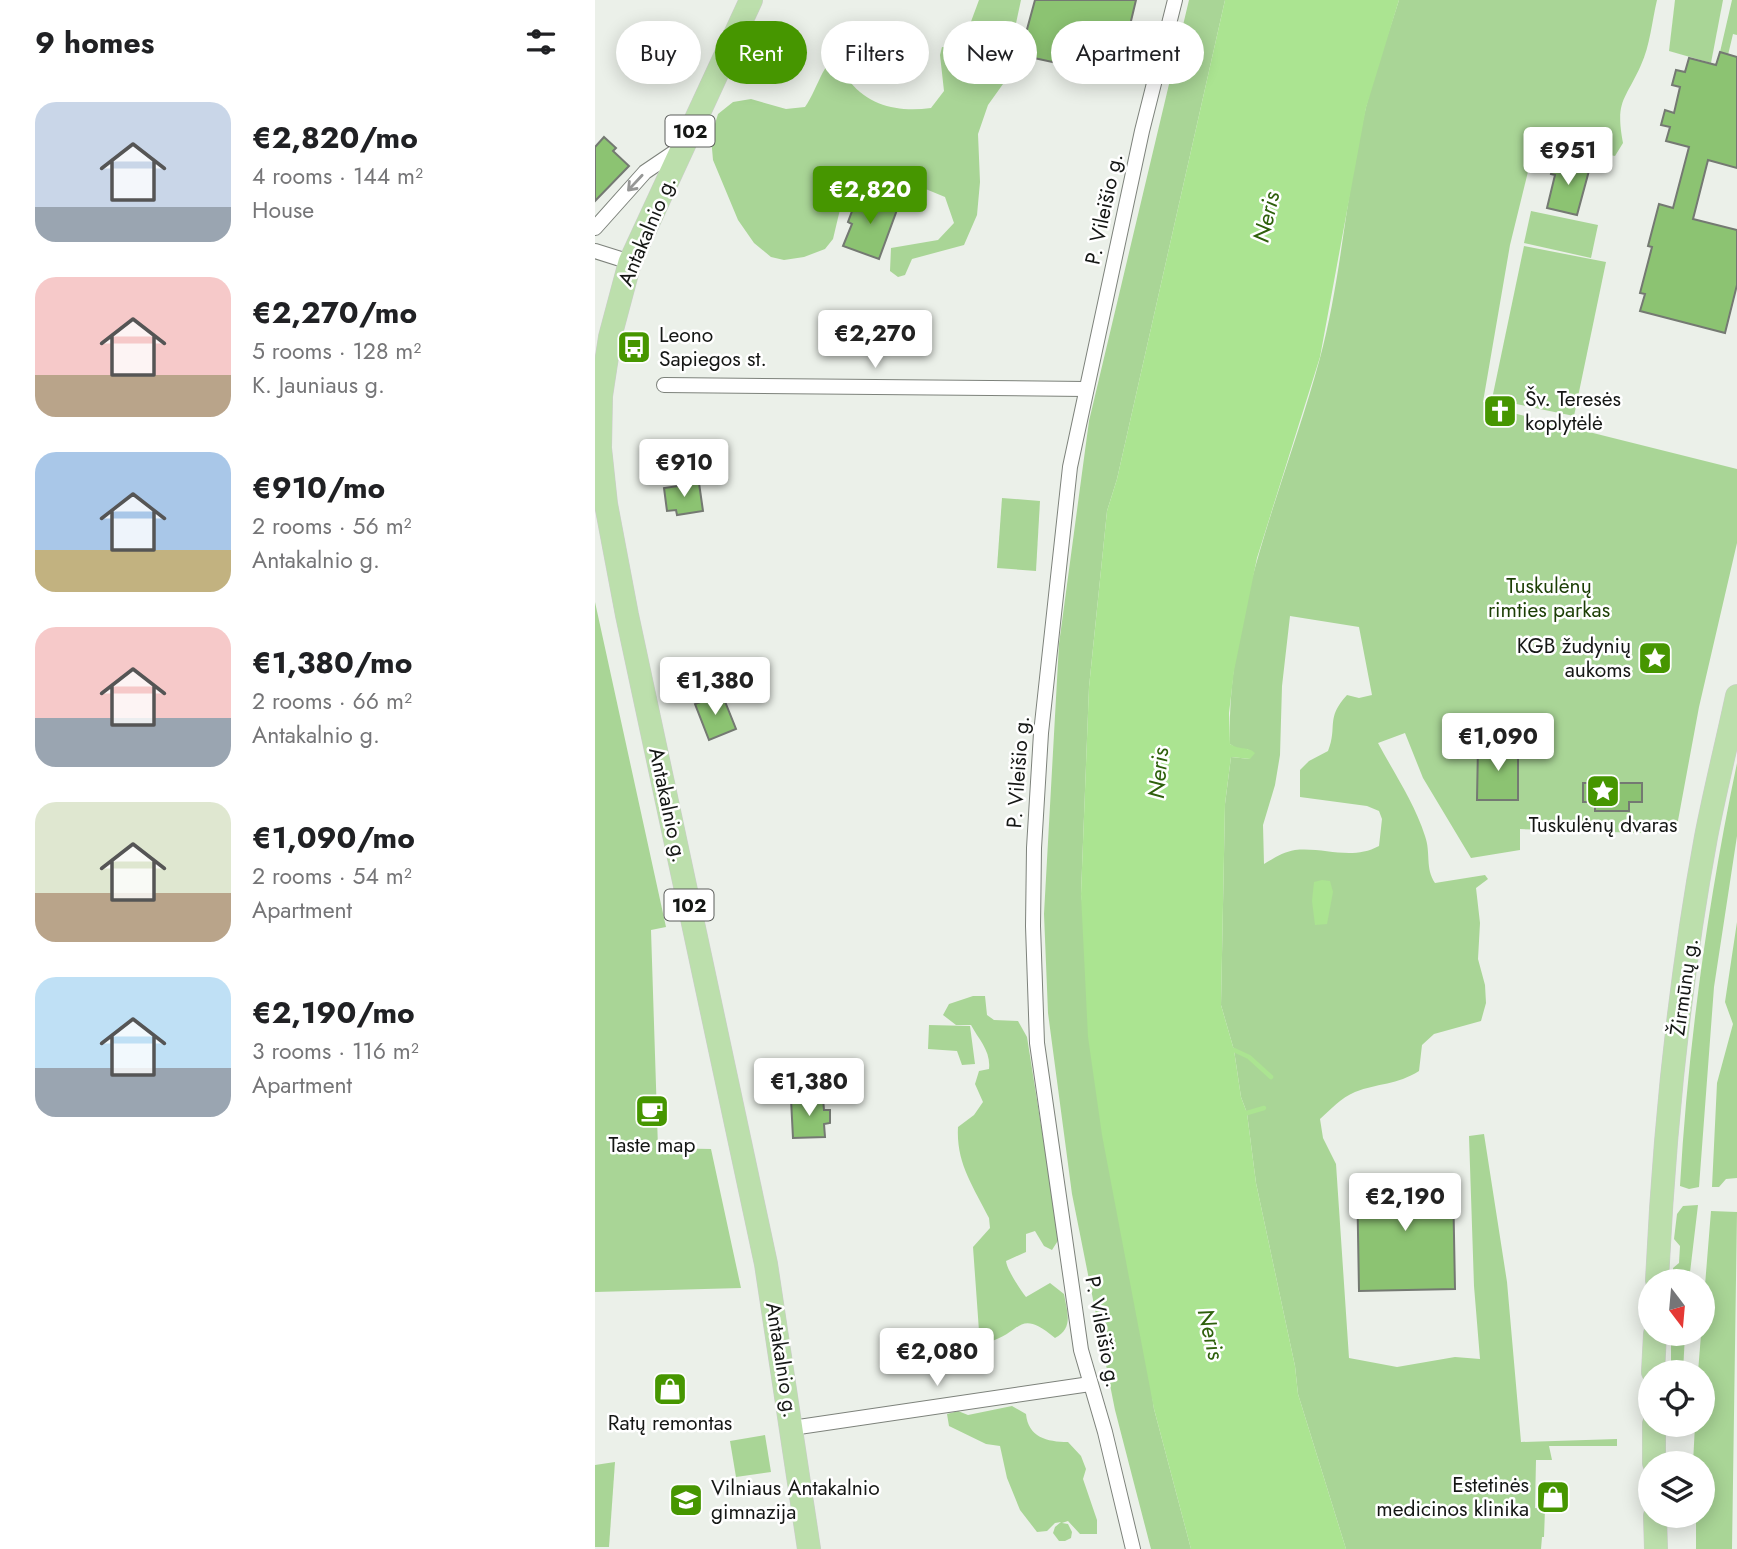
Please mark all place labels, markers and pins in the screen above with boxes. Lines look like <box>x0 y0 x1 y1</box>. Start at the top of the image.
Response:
pin: €951 <box>1527 128 1609 187</box>
pin: €2,820 <box>813 166 927 226</box>
pin: €2,270 <box>818 310 932 370</box>
place label: Leono Sapiegos st. <box>659 320 767 374</box>
bus stop icon: Leono Sapiegos st. <box>615 328 653 366</box>
place label: Šv. Teresės koplytėlė <box>1525 384 1621 438</box>
church icon: Šv. Teresės koplytėlė <box>1481 392 1519 430</box>
pin: €910 <box>643 440 725 499</box>
place label: KGB žudynių aukoms <box>1517 631 1631 685</box>
place icon: KGB žudynių aukoms <box>1636 639 1674 677</box>
pin: €1,380 <box>658 658 772 717</box>
pin: €1,090 <box>1441 714 1555 773</box>
place icon: Tuskulėnų dvaras <box>1584 772 1622 810</box>
place label: Tuskulėnų dvaras <box>1529 810 1677 840</box>
pin: €1,380 <box>752 1058 866 1118</box>
cafe icon: Taste map <box>633 1092 671 1130</box>
place label: Taste map <box>609 1130 695 1160</box>
pin: €2,190 <box>1348 1174 1462 1233</box>
pin: €2,080 <box>880 1328 994 1388</box>
shop icon: Ratų remontas <box>651 1370 689 1408</box>
place label: Ratų remontas <box>608 1408 732 1438</box>
place label: Estetinės medicinos klinika <box>1376 1470 1529 1524</box>
place label: Vilniaus Antakalnio gimnazija <box>711 1473 880 1527</box>
shop icon: Estetinės medicinos klinika <box>1534 1478 1572 1516</box>
school or university icon: Vilniaus Antakalnio gimnazija <box>667 1481 705 1519</box>

